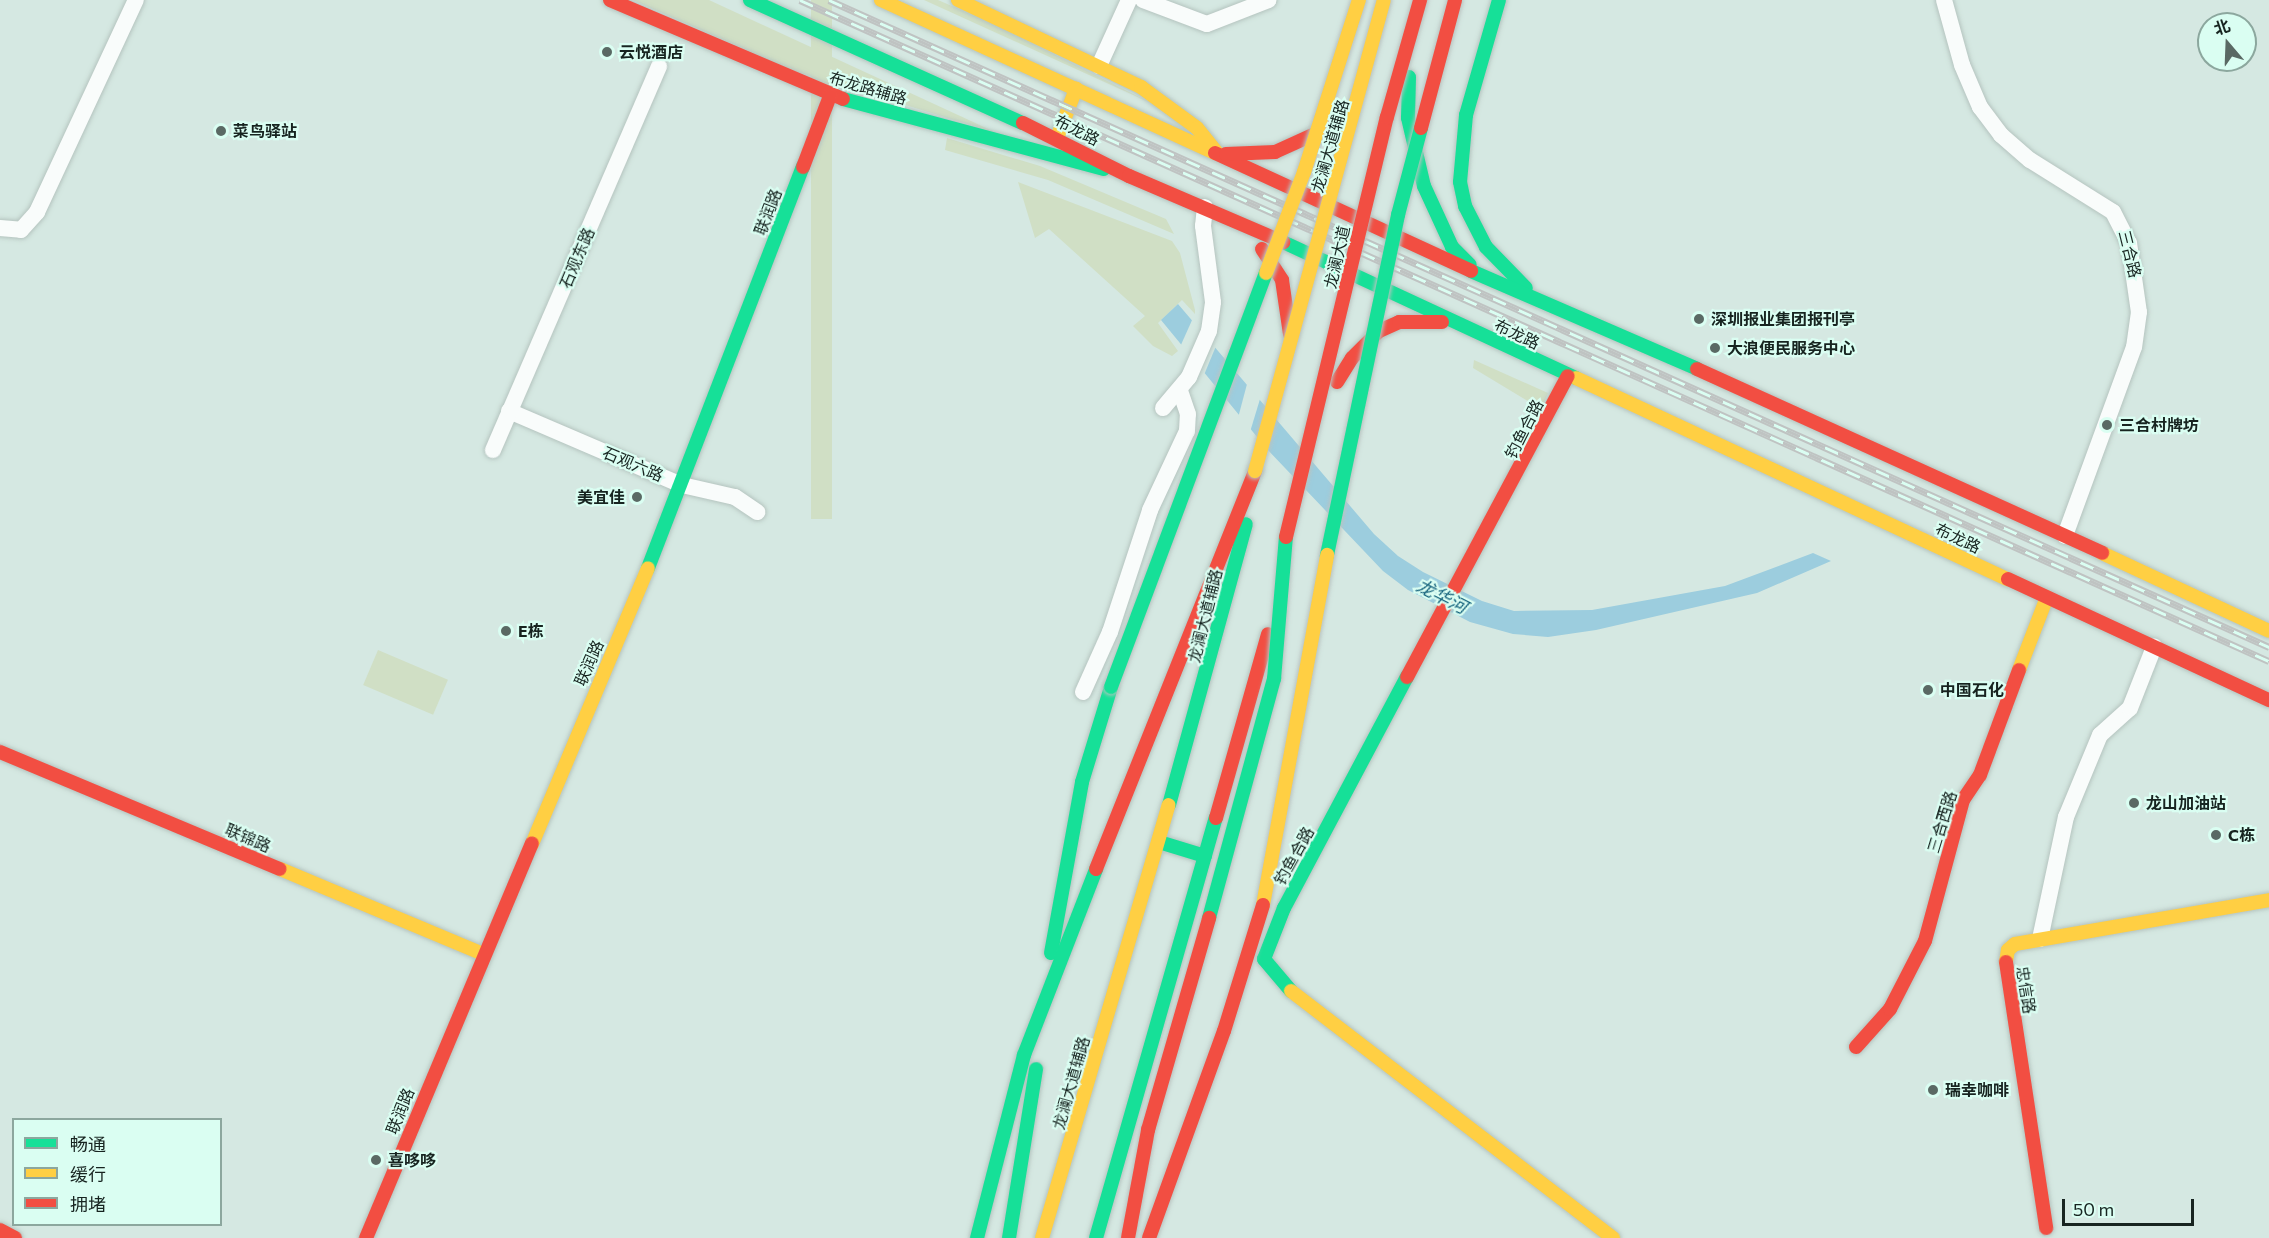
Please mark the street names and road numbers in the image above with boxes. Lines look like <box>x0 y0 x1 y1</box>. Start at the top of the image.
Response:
street label: 布龙路辅路 <box>827 68 909 108</box>
street label: 龙澜大道辅路 <box>1308 97 1352 195</box>
street label: 布龙路 <box>1051 111 1103 149</box>
street label: 联润路 <box>750 186 786 238</box>
street label: 龙澜大道 <box>1320 224 1354 290</box>
street label: 石观东路 <box>556 225 598 291</box>
street label: 三合路 <box>2115 228 2145 280</box>
street label: 布龙路 <box>1491 315 1543 353</box>
street label: 钓鱼合路 <box>1501 396 1547 462</box>
street label: 石观六路 <box>600 443 666 485</box>
street label: 布龙路 <box>1932 519 1984 557</box>
street label: 龙澜大道辅路 <box>1184 567 1226 665</box>
street label: 联润路 <box>570 637 608 689</box>
street label: 三合西路 <box>1923 789 1961 855</box>
street label: 联锦路 <box>222 820 274 856</box>
street label: 钓鱼合路 <box>1270 823 1318 889</box>
street label: 忠信路 <box>2013 965 2039 1015</box>
street label: 龙澜大道辅路 <box>1049 1034 1093 1132</box>
street label: 联润路 <box>382 1085 418 1137</box>

